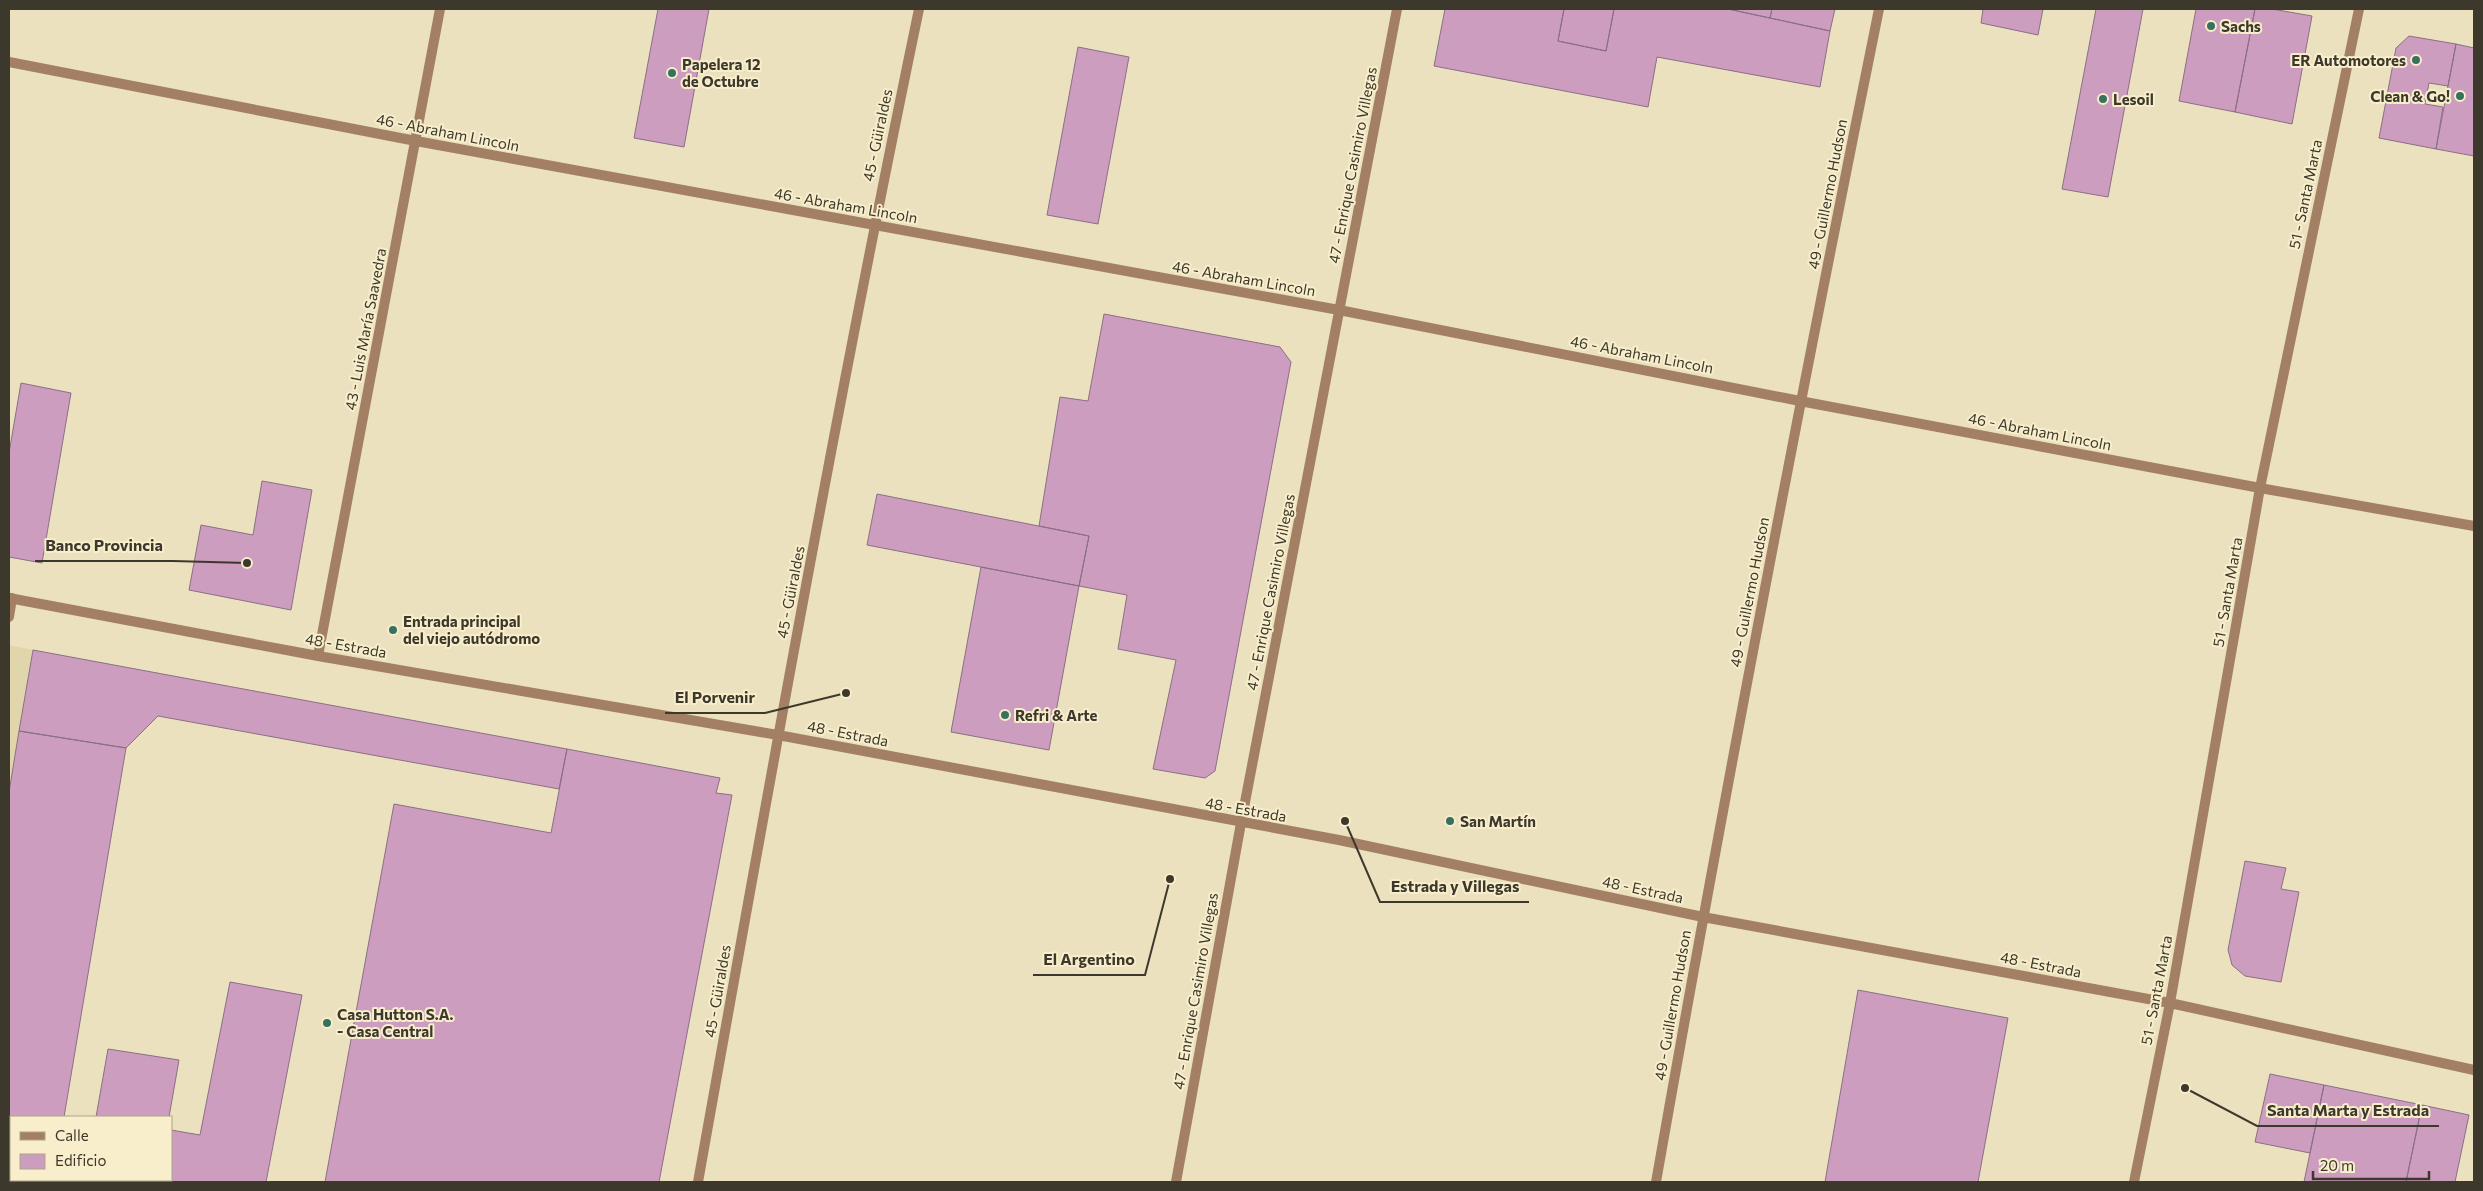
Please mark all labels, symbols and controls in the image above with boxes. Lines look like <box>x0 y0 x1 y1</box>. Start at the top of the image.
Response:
place label: Sachs <box>2221 17 2261 35</box>
marker: Sachs <box>2205 20 2217 32</box>
place label: ER Automotores <box>2291 51 2406 69</box>
marker: ER Automotores <box>2410 54 2422 66</box>
place label: Papelera 12 de Octubre <box>682 55 761 90</box>
street label: 47 - Enrique Casimiro Villegas <box>1324 65 1380 265</box>
marker: Papelera 12 de Octubre <box>666 67 678 79</box>
street label: 45 - Güiraldes <box>858 87 896 183</box>
place label: Clean & Go! <box>2370 87 2450 105</box>
place label: Lesoil <box>2113 90 2154 108</box>
marker: Clean & Go! <box>2454 90 2466 102</box>
marker: Lesoil <box>2097 93 2109 105</box>
street label: 46 - Abraham Lincoln <box>375 109 521 155</box>
street label: 49 - Guillermo Hudson <box>1804 117 1850 271</box>
street label: 51 - Santa Marta <box>2285 138 2325 250</box>
street label: 46 - Abraham Lincoln <box>773 184 919 226</box>
street label: 43 - Luis María Saavedra <box>340 246 390 412</box>
street label: 46 - Abraham Lincoln <box>1171 257 1317 299</box>
street label: 46 - Abraham Lincoln <box>1569 331 1715 377</box>
street label: 46 - Abraham Lincoln <box>1967 408 2113 454</box>
street label: 47 - Enrique Casimiro Villegas <box>1242 492 1298 692</box>
street label: 49 - Guillermo Hudson <box>1726 515 1772 669</box>
callout: Banco Provincia <box>35 530 173 561</box>
text: Banco Provincia <box>45 535 163 554</box>
street label: 51 - Santa Marta <box>2208 536 2246 648</box>
street label: 45 - Güiraldes <box>772 544 808 640</box>
place label: Entrada principal del viejo autódromo <box>403 612 540 647</box>
marker: Entrada principal del viejo autódromo <box>387 624 399 636</box>
street label: 48 - Estrada <box>304 629 388 661</box>
callout: El Porvenir <box>665 682 765 713</box>
text: El Porvenir <box>675 687 756 706</box>
place label: Refri & Arte <box>1015 706 1098 724</box>
marker: Refri & Arte <box>999 709 1011 721</box>
street label: 48 - Estrada <box>806 716 890 750</box>
street label: 48 - Estrada <box>1204 793 1288 825</box>
place label: San Martín <box>1460 812 1536 830</box>
marker: San Martín <box>1444 815 1456 827</box>
callout: Estrada y Villegas <box>1380 871 1529 902</box>
street label: 48 - Estrada <box>1601 872 1685 906</box>
text: Estrada y Villegas <box>1391 876 1519 895</box>
street label: 47 - Enrique Casimiro Villegas <box>1169 891 1221 1091</box>
street label: 49 - Guillermo Hudson <box>1650 928 1694 1082</box>
street label: 51 - Santa Marta <box>2137 934 2175 1046</box>
street label: 45 - Güiraldes <box>700 943 734 1039</box>
callout: El Argentino <box>1033 944 1145 975</box>
street label: 48 - Estrada <box>1999 947 2083 981</box>
text: El Argentino <box>1043 949 1135 968</box>
place label: Casa Hutton S.A. - Casa Central <box>337 1005 454 1040</box>
marker: Casa Hutton S.A. - Casa Central <box>321 1017 333 1029</box>
callout: Santa Marta y Estrada <box>2257 1095 2439 1126</box>
text: Santa Marta y Estrada <box>2267 1100 2429 1119</box>
legend <box>10 1116 172 1181</box>
text: Calle <box>55 1126 89 1144</box>
scale bar <box>2313 1148 2429 1180</box>
text: Edificio <box>55 1151 106 1169</box>
text: 20 m <box>2320 1156 2354 1174</box>

